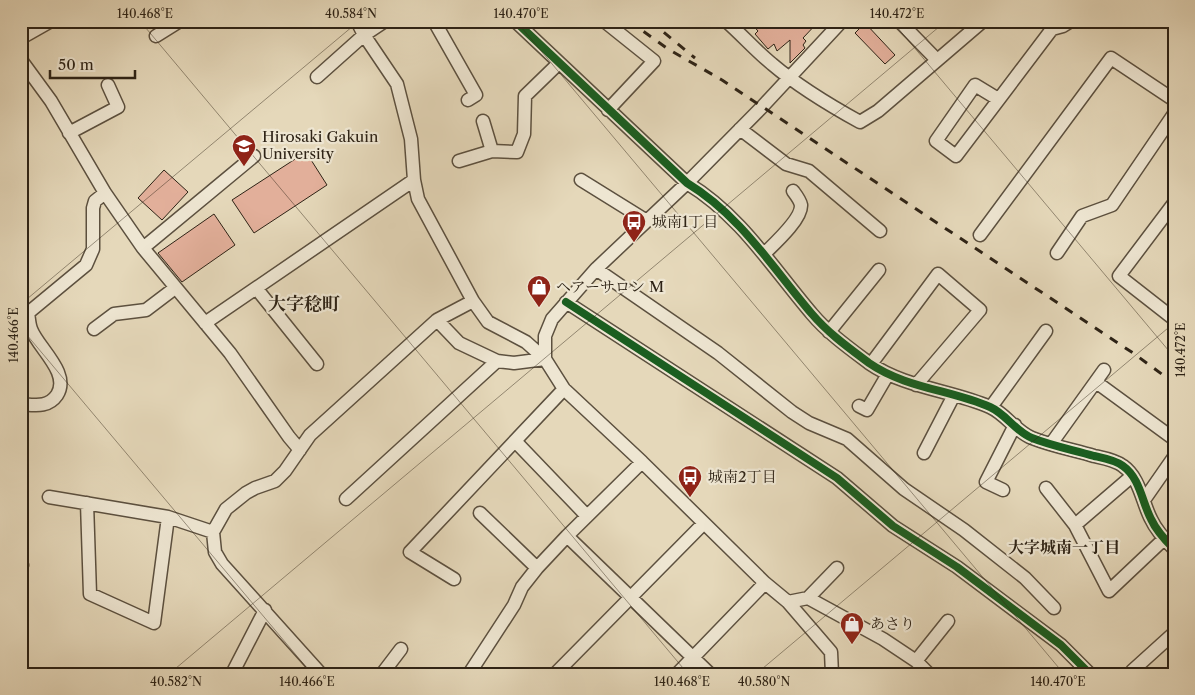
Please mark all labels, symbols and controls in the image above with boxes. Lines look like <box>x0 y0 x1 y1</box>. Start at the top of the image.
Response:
text: 140.468°E <box>117 6 173 21</box>
text: 40.584°N <box>325 6 377 21</box>
text: 140.470°E <box>493 6 549 21</box>
text: 140.472°E <box>870 6 924 21</box>
scale bar <box>50 48 135 80</box>
text: 50 m <box>58 55 94 74</box>
place label: Hirosaki Gakuin University <box>262 127 379 163</box>
school or university icon: Hirosaki Gakuin University <box>231 133 257 167</box>
bus stop icon: 城南1丁目 <box>621 209 647 243</box>
place label: 城南1丁目 <box>652 212 718 231</box>
shop icon: ヘアーサロン M <box>526 274 552 308</box>
place label: ヘアーサロン M <box>556 277 664 296</box>
district label: 大字稔町 <box>268 293 340 315</box>
text: 140.466°E <box>6 307 21 363</box>
text: 140.472°E <box>1173 323 1188 377</box>
bus stop icon: 城南2丁目 <box>677 464 703 498</box>
place label: 城南2丁目 <box>708 467 777 486</box>
district label: 大字城南一丁目 <box>1008 537 1120 557</box>
shop icon: あさり <box>839 611 865 645</box>
place label: あさり <box>870 614 915 633</box>
text: 40.582°N <box>150 674 202 689</box>
text: 140.466°E <box>279 674 335 689</box>
text: 140.468°E <box>654 674 710 689</box>
text: 40.580°N <box>738 674 790 689</box>
text: 140.470°E <box>1030 674 1086 689</box>

